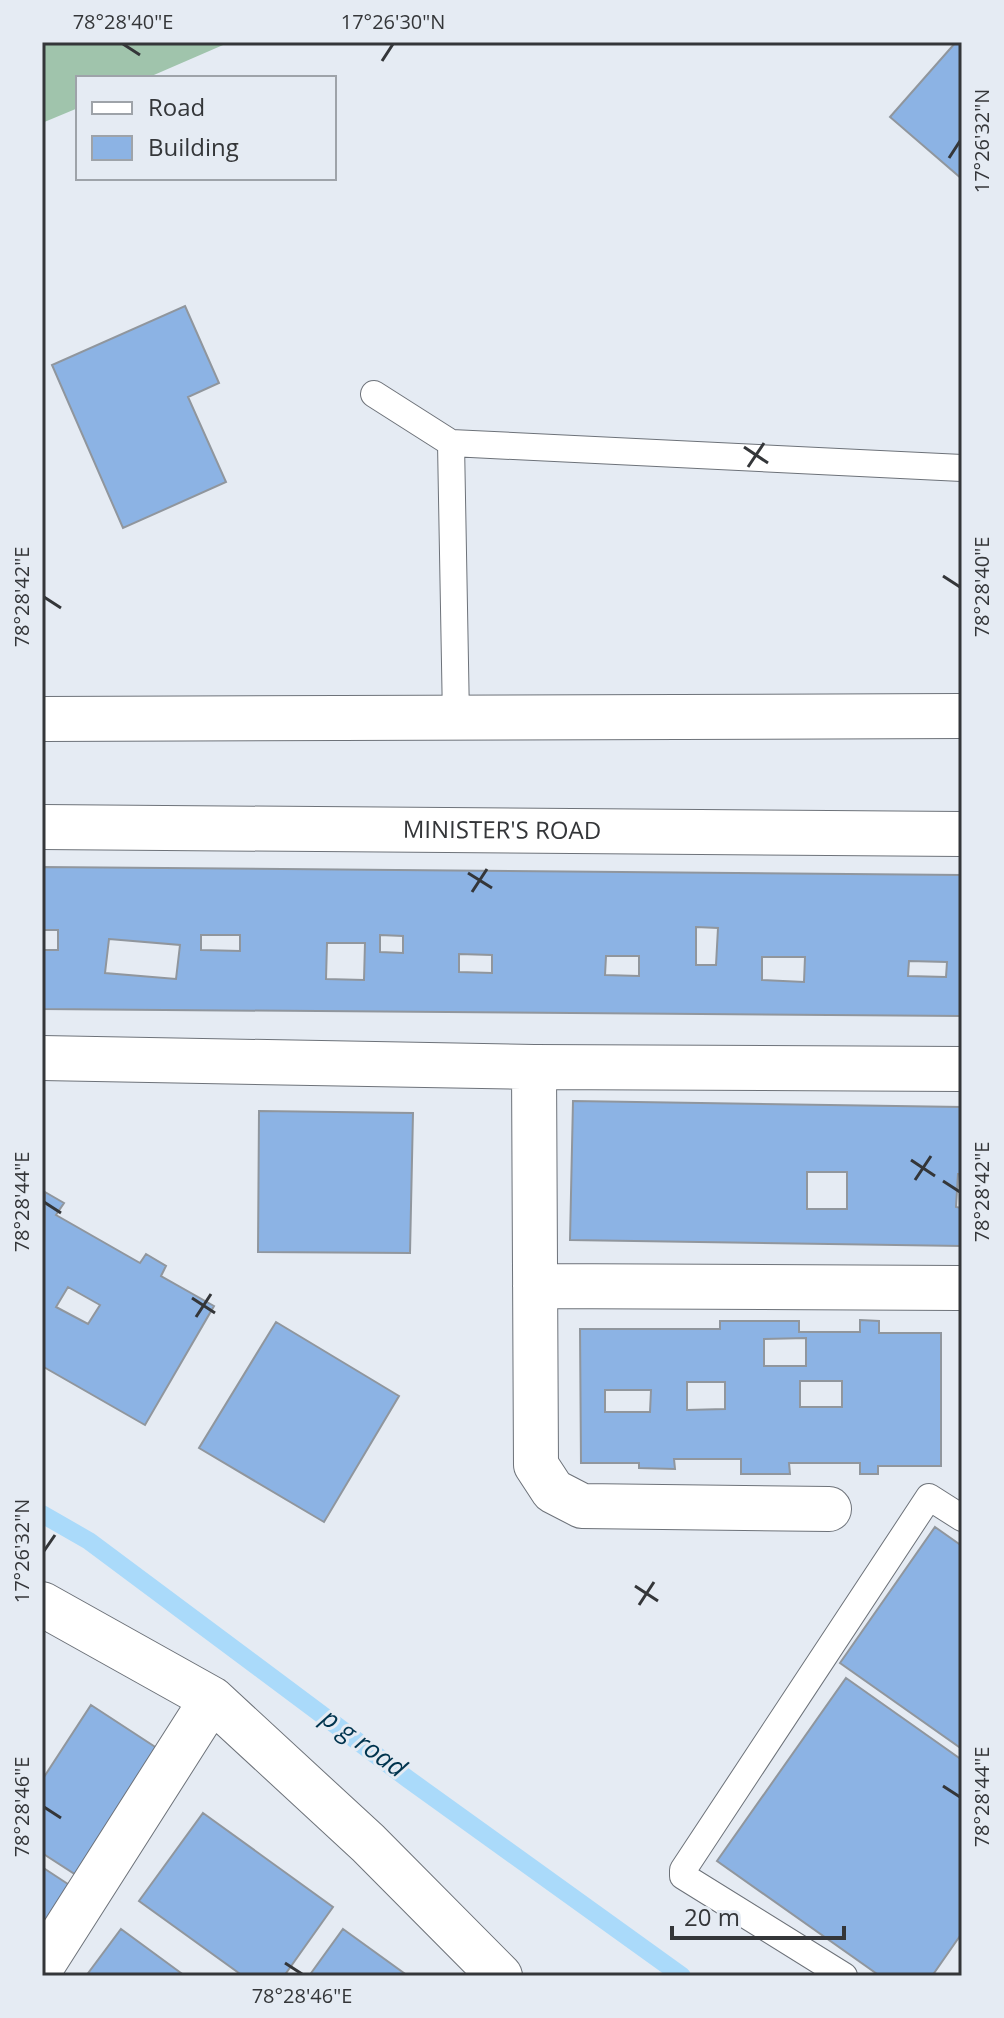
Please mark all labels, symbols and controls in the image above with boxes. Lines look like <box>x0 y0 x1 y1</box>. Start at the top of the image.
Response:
text: 78°28'40"E <box>73 8 173 35</box>
text: 17°26'30"N <box>341 8 445 35</box>
legend <box>76 76 336 180</box>
text: 17°26'32"N <box>968 89 995 193</box>
text: Road <box>148 90 205 123</box>
text: Building <box>148 130 239 163</box>
text: 78°28'40"E <box>968 537 995 637</box>
text: 78°28'42"E <box>8 547 35 647</box>
street label: MINISTER'S ROAD <box>403 812 601 846</box>
text: 78°28'42"E <box>968 1142 995 1242</box>
text: 78°28'44"E <box>8 1152 35 1252</box>
text: 17°26'32"N <box>8 1499 35 1603</box>
water label: p g road <box>314 1699 415 1786</box>
text: 78°28'44"E <box>968 1747 995 1847</box>
text: 78°28'46"E <box>8 1757 35 1857</box>
scale bar <box>672 1890 844 1940</box>
text: 20 m <box>684 1900 740 1933</box>
text: 78°28'46"E <box>252 1982 352 2009</box>

